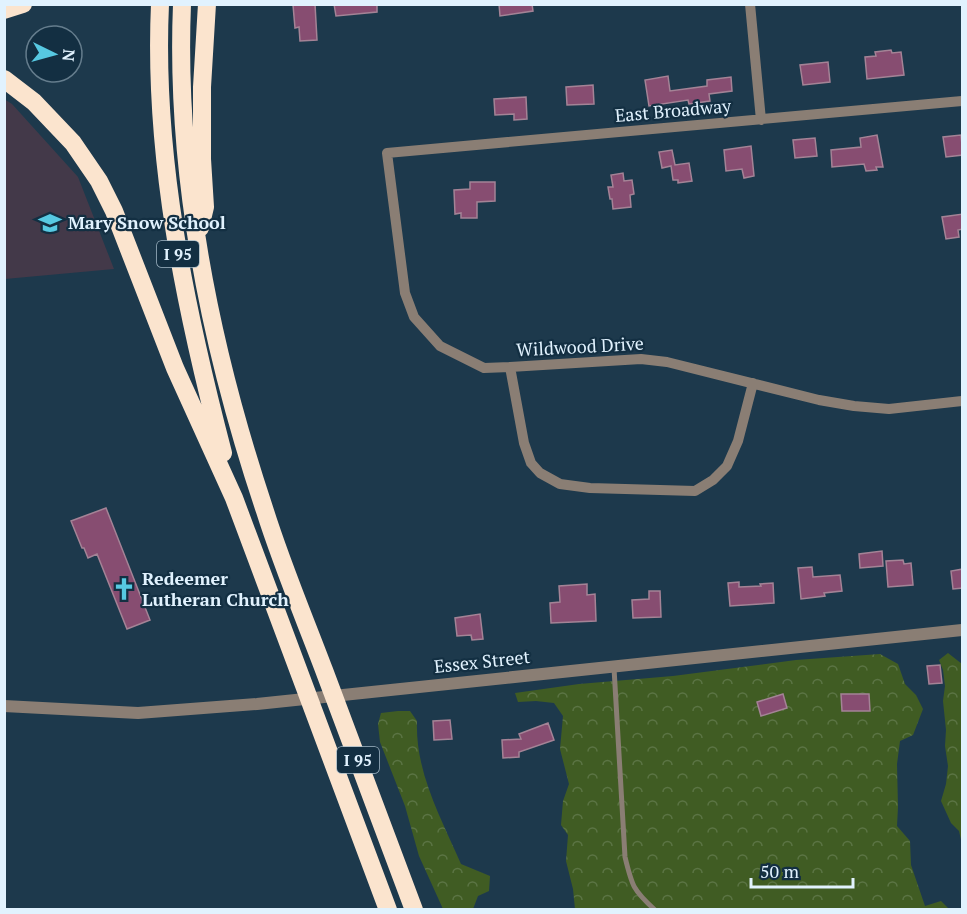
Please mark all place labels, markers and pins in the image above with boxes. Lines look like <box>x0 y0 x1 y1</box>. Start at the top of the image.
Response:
school or university icon: Mary Snow School <box>37 210 63 236</box>
place label: Mary Snow School <box>68 210 226 234</box>
place label: Redeemer Lutheran Church <box>142 566 289 611</box>
church icon: Redeemer Lutheran Church <box>111 576 137 602</box>

